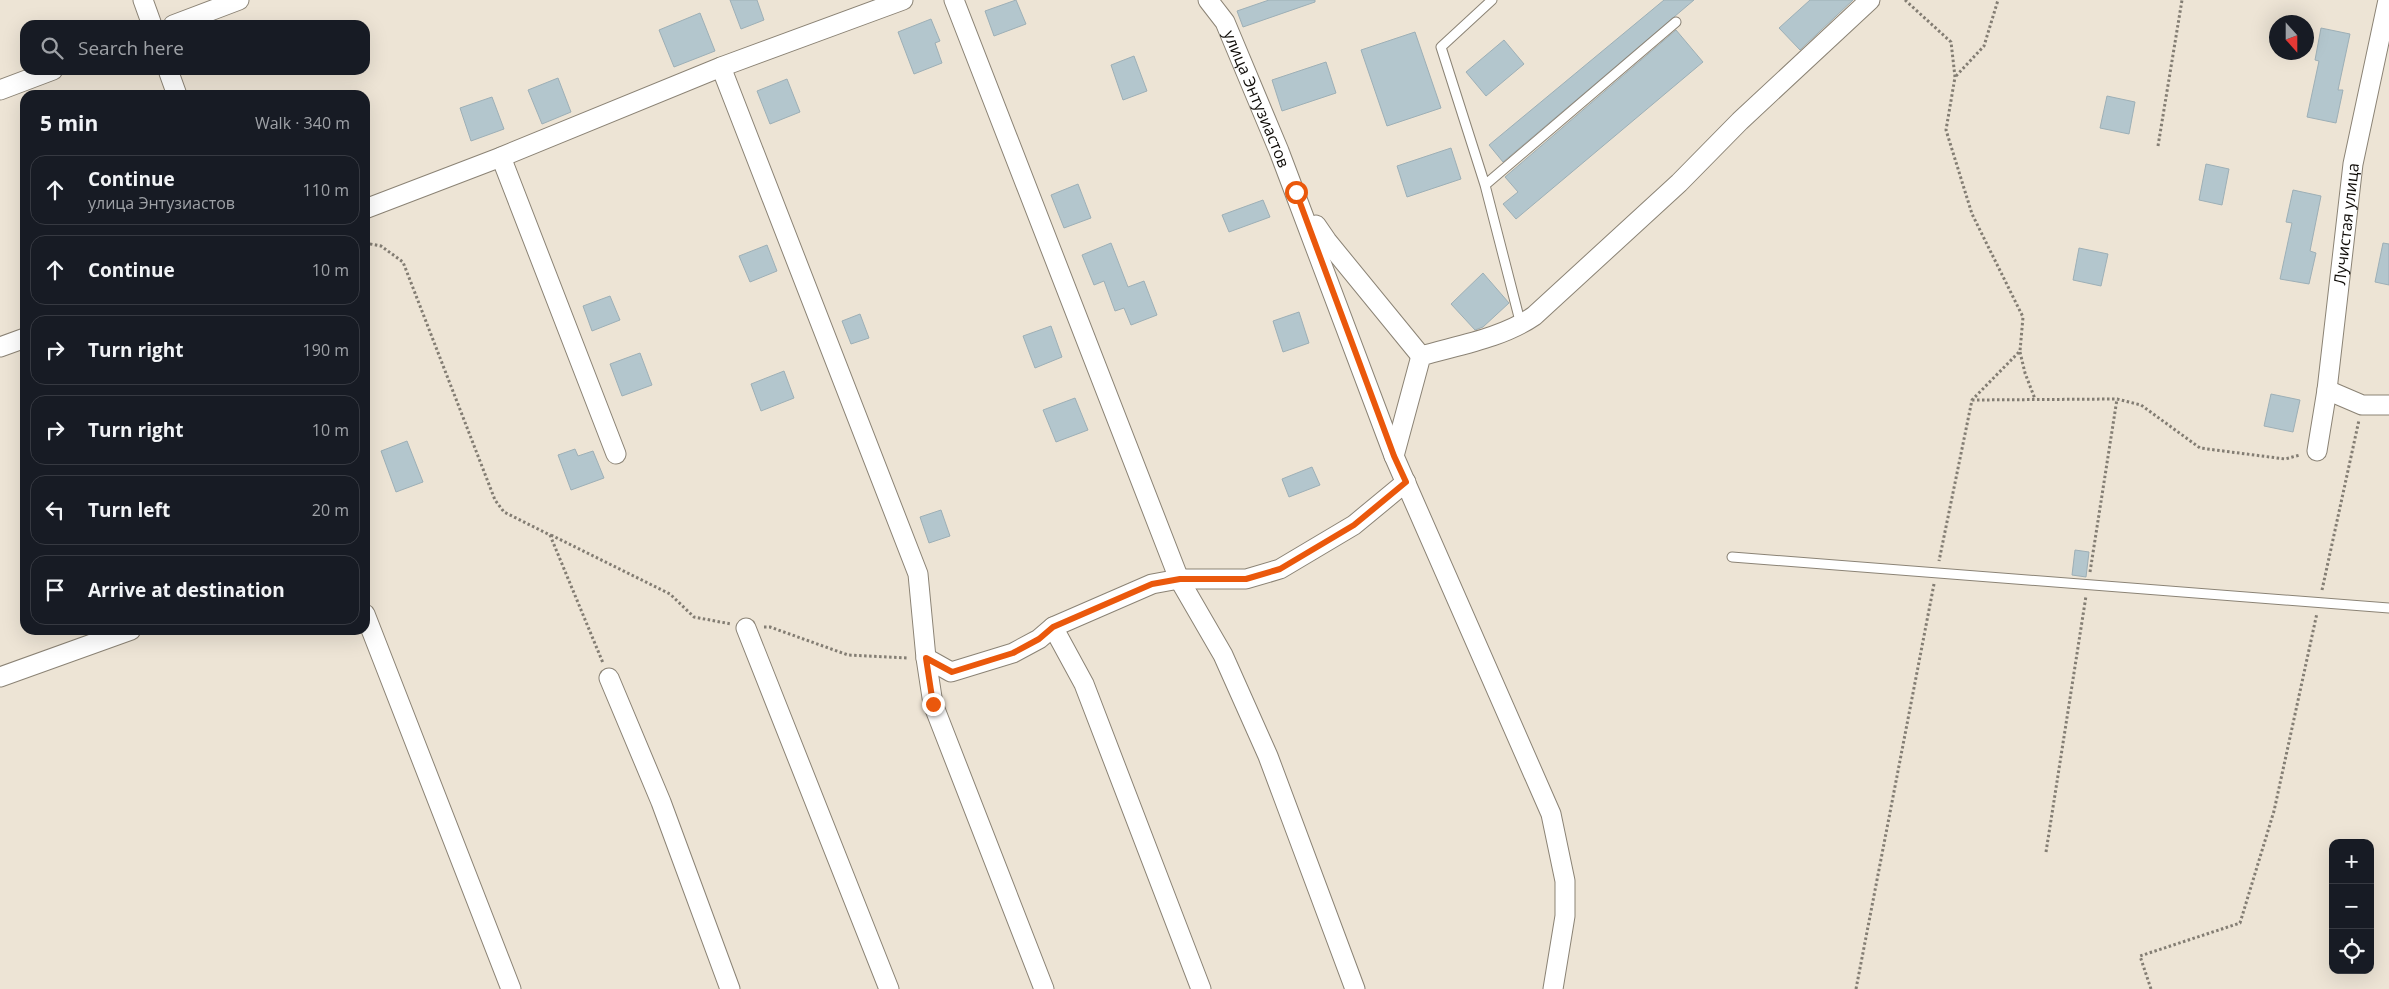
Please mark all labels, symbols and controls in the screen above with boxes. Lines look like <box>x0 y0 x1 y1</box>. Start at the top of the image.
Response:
north arrow <box>2269 15 2314 60</box>
search box <box>20 20 370 75</box>
street label: улица Энтузиастов <box>1219 27 1295 171</box>
icon: search <box>38 34 66 62</box>
text: Search here <box>78 35 184 61</box>
text: 5 min <box>40 109 98 137</box>
text: Walk · 340 m <box>255 112 350 134</box>
street label: Лучистая улица <box>2328 162 2364 286</box>
text: Continue <box>88 166 175 192</box>
icon: ahead <box>41 176 69 204</box>
text: 110 m <box>303 179 349 201</box>
route start <box>1285 181 1308 204</box>
text: улица Энтузиастов <box>88 192 235 214</box>
icon: ahead <box>41 256 69 284</box>
text: Continue <box>88 257 175 283</box>
text: 10 m <box>312 259 349 281</box>
icon: right <box>41 336 69 364</box>
text: Turn right <box>88 337 183 363</box>
text: 190 m <box>303 339 349 361</box>
icon: right <box>41 416 69 444</box>
text: Turn right <box>88 417 183 443</box>
text: 10 m <box>312 419 349 441</box>
icon: left <box>41 496 69 524</box>
text: Turn left <box>88 497 170 523</box>
text: 20 m <box>312 499 349 521</box>
icon: arrive <box>41 576 69 604</box>
text: Arrive at destination <box>88 577 285 603</box>
route end <box>922 693 945 716</box>
map controls <box>2329 839 2374 974</box>
button: + <box>2329 839 2374 884</box>
button: − <box>2329 884 2374 929</box>
button: locate <box>2329 929 2374 974</box>

